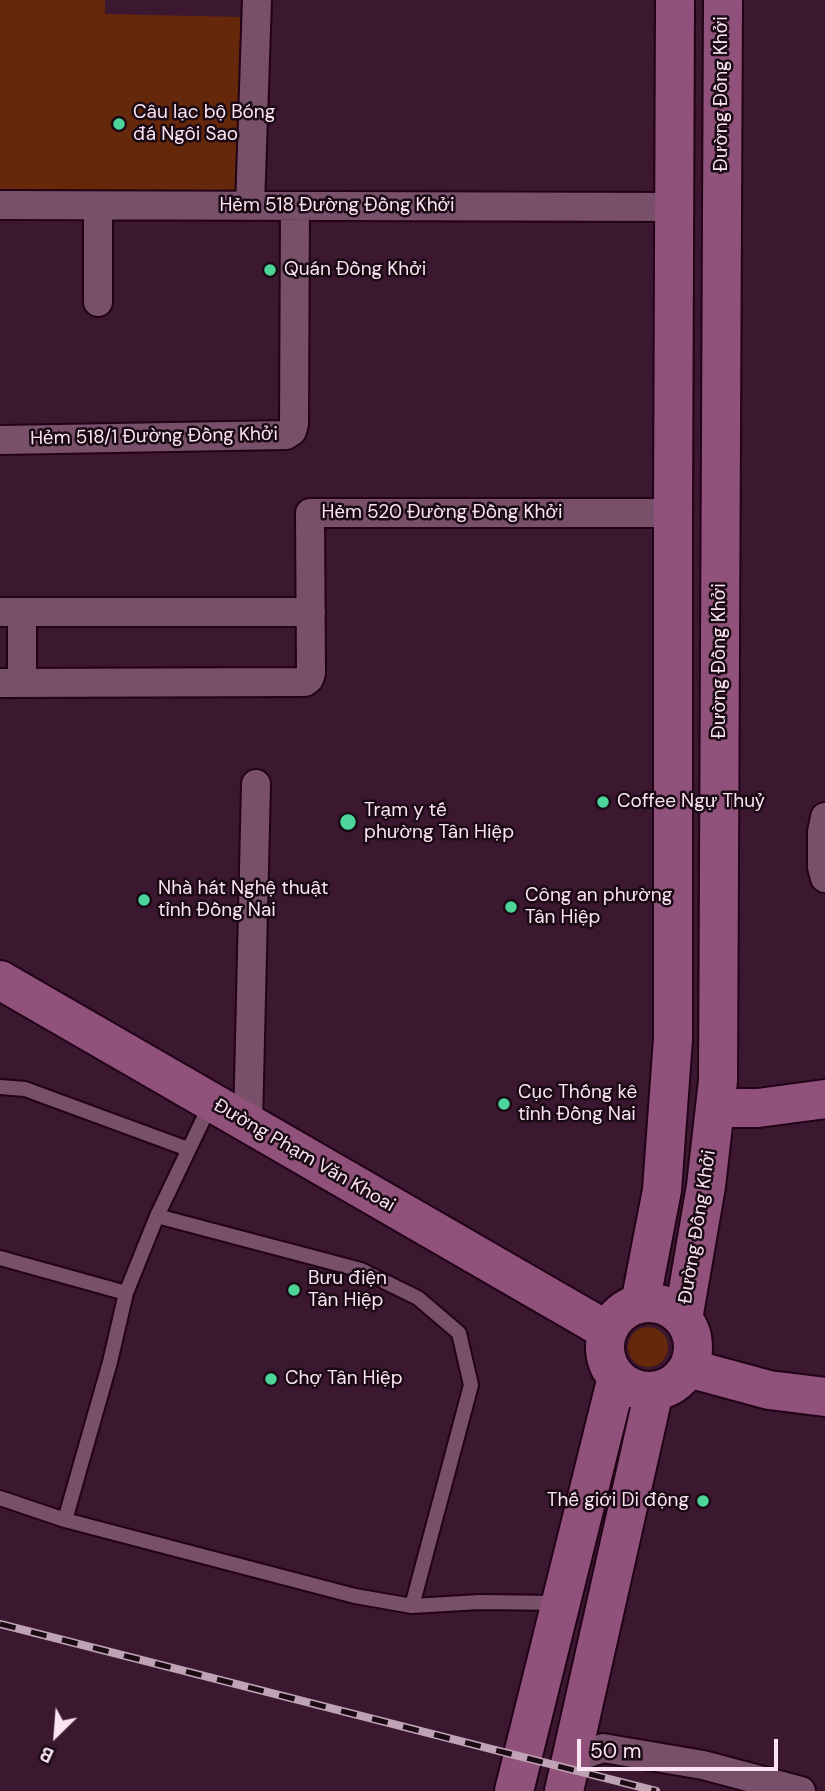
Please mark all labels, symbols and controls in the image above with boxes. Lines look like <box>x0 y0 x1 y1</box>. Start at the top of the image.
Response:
street label: Đường Đồng Khởi <box>711 16 733 172</box>
place label: Câu lạc bộ Bóng đá Ngôi Sao <box>133 102 275 146</box>
marker: Câu lạc bộ Bóng đá Ngôi Sao <box>111 116 127 132</box>
street label: Hẻm 518 Đường Đồng Khởi <box>219 195 455 217</box>
place label: Quán Đồng Khởi <box>284 259 426 281</box>
marker: Quán Đồng Khởi <box>262 262 278 278</box>
street label: Hẻm 518/1 Đường Đồng Khởi <box>30 423 278 451</box>
street label: Hẻm 520 Đường Đồng Khởi <box>321 502 563 524</box>
street label: Đường Đồng Khởi <box>709 583 731 739</box>
place label: Coffee Ngự Thuỷ <box>617 791 765 813</box>
marker: Coffee Ngự Thuỷ <box>595 794 611 810</box>
place label: Trạm y tế phường Tân Hiệp <box>364 800 514 844</box>
marker: Trạm y tế phường Tân Hiệp <box>338 812 358 832</box>
place label: Nhà hát Nghệ thuật tỉnh Đồng Nai <box>158 878 328 922</box>
place label: Công an phường Tân Hiệp <box>525 885 672 929</box>
marker: Nhà hát Nghệ thuật tỉnh Đồng Nai <box>136 892 152 908</box>
marker: Công an phường Tân Hiệp <box>503 899 519 915</box>
place label: Cục Thống kê tỉnh Đồng Nai <box>518 1082 637 1126</box>
street label: Đường Phạm Văn Khoai <box>209 1095 399 1217</box>
marker: Cục Thống kê tỉnh Đồng Nai <box>496 1096 512 1112</box>
street label: Đường Đồng Khởi <box>675 1148 721 1306</box>
place label: Bưu điện Tân Hiệp <box>308 1268 387 1312</box>
marker: Bưu điện Tân Hiệp <box>286 1282 302 1298</box>
place label: Chợ Tân Hiệp <box>285 1368 403 1390</box>
marker: Chợ Tân Hiệp <box>263 1371 279 1387</box>
place label: Thế giới Di động <box>547 1490 689 1512</box>
marker: Thế giới Di động <box>695 1493 711 1509</box>
north arrow <box>21 1700 91 1770</box>
scale bar <box>580 1724 781 1768</box>
text: 50 m <box>590 1737 641 1765</box>
text: B <box>36 1741 58 1768</box>

